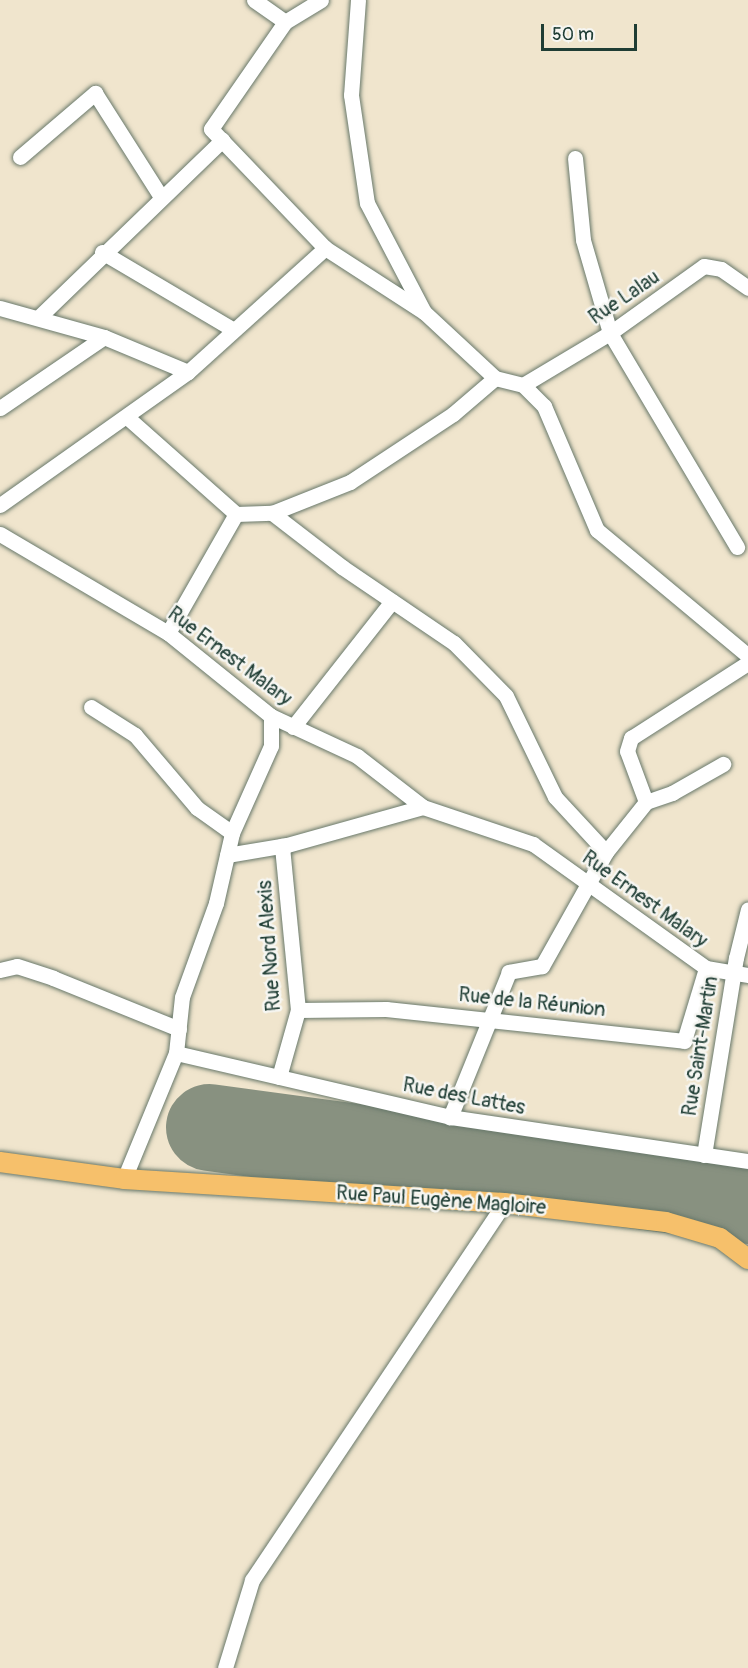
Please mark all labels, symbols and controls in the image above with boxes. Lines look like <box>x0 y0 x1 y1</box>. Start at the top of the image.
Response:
scale bar <box>544 12 640 50</box>
text: 50 m <box>552 23 594 46</box>
street label: Rue Lalau <box>584 265 664 329</box>
street label: Rue Ernest Malary <box>163 601 297 711</box>
street label: Rue Ernest Malary <box>578 845 712 953</box>
street label: Rue Nord Alexis <box>252 880 286 1012</box>
street label: Rue Saint-Martin <box>677 974 723 1118</box>
street label: Rue de la Réunion <box>457 982 607 1022</box>
street label: Rue des Lattes <box>401 1072 527 1120</box>
street label: Rue Paul Eugène Magloire <box>335 1181 547 1219</box>

